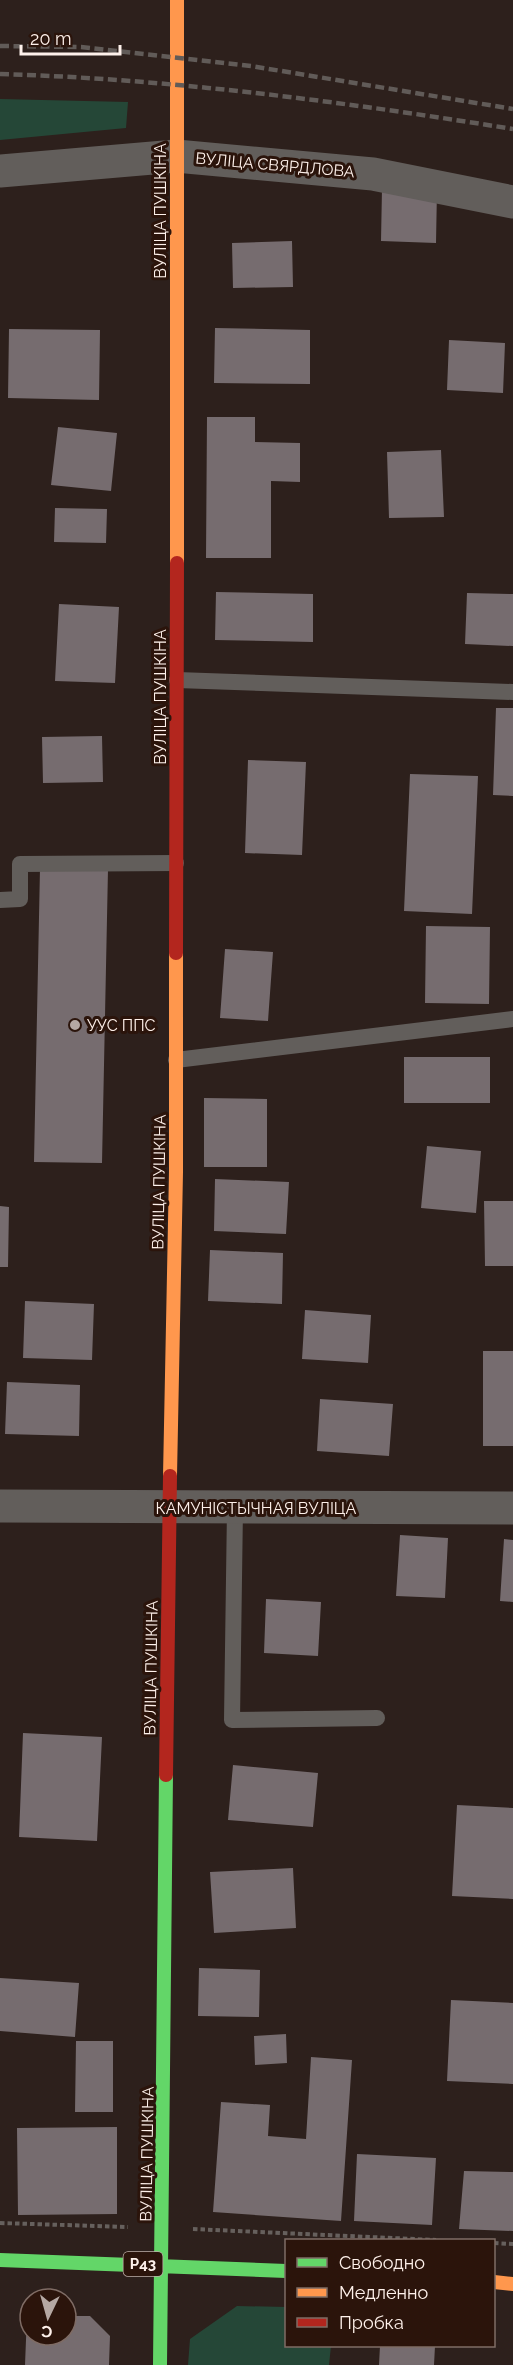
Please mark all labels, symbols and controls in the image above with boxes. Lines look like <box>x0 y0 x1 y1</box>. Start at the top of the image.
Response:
scale bar <box>21 18 120 56</box>
text: 20 m <box>30 28 72 49</box>
street label: ВУЛІЦА ПУШКІНА <box>151 143 170 279</box>
street label: ВУЛІЦА СВЯРДЛОВА <box>195 149 356 181</box>
street label: ВУЛІЦА ПУШКІНА <box>151 629 170 765</box>
place label: УУС ППС <box>87 1016 156 1035</box>
marker: УУС ППС <box>68 1018 82 1032</box>
street label: ВУЛІЦА ПУШКІНА <box>148 1114 170 1250</box>
street label: КАМУНІСТЫЧНАЯ ВУЛІЦА <box>156 1499 357 1518</box>
street label: ВУЛІЦА ПУШКІНА <box>140 1600 162 1736</box>
street label: ВУЛІЦА ПУШКІНА <box>136 2086 158 2222</box>
legend <box>285 2239 495 2347</box>
road number: Р43 <box>124 2252 162 2276</box>
text: Свободно <box>339 2252 425 2273</box>
text: Медленно <box>339 2282 428 2303</box>
north arrow <box>18 2287 78 2347</box>
text: Пробка <box>339 2312 404 2333</box>
text: С <box>40 2322 53 2341</box>

